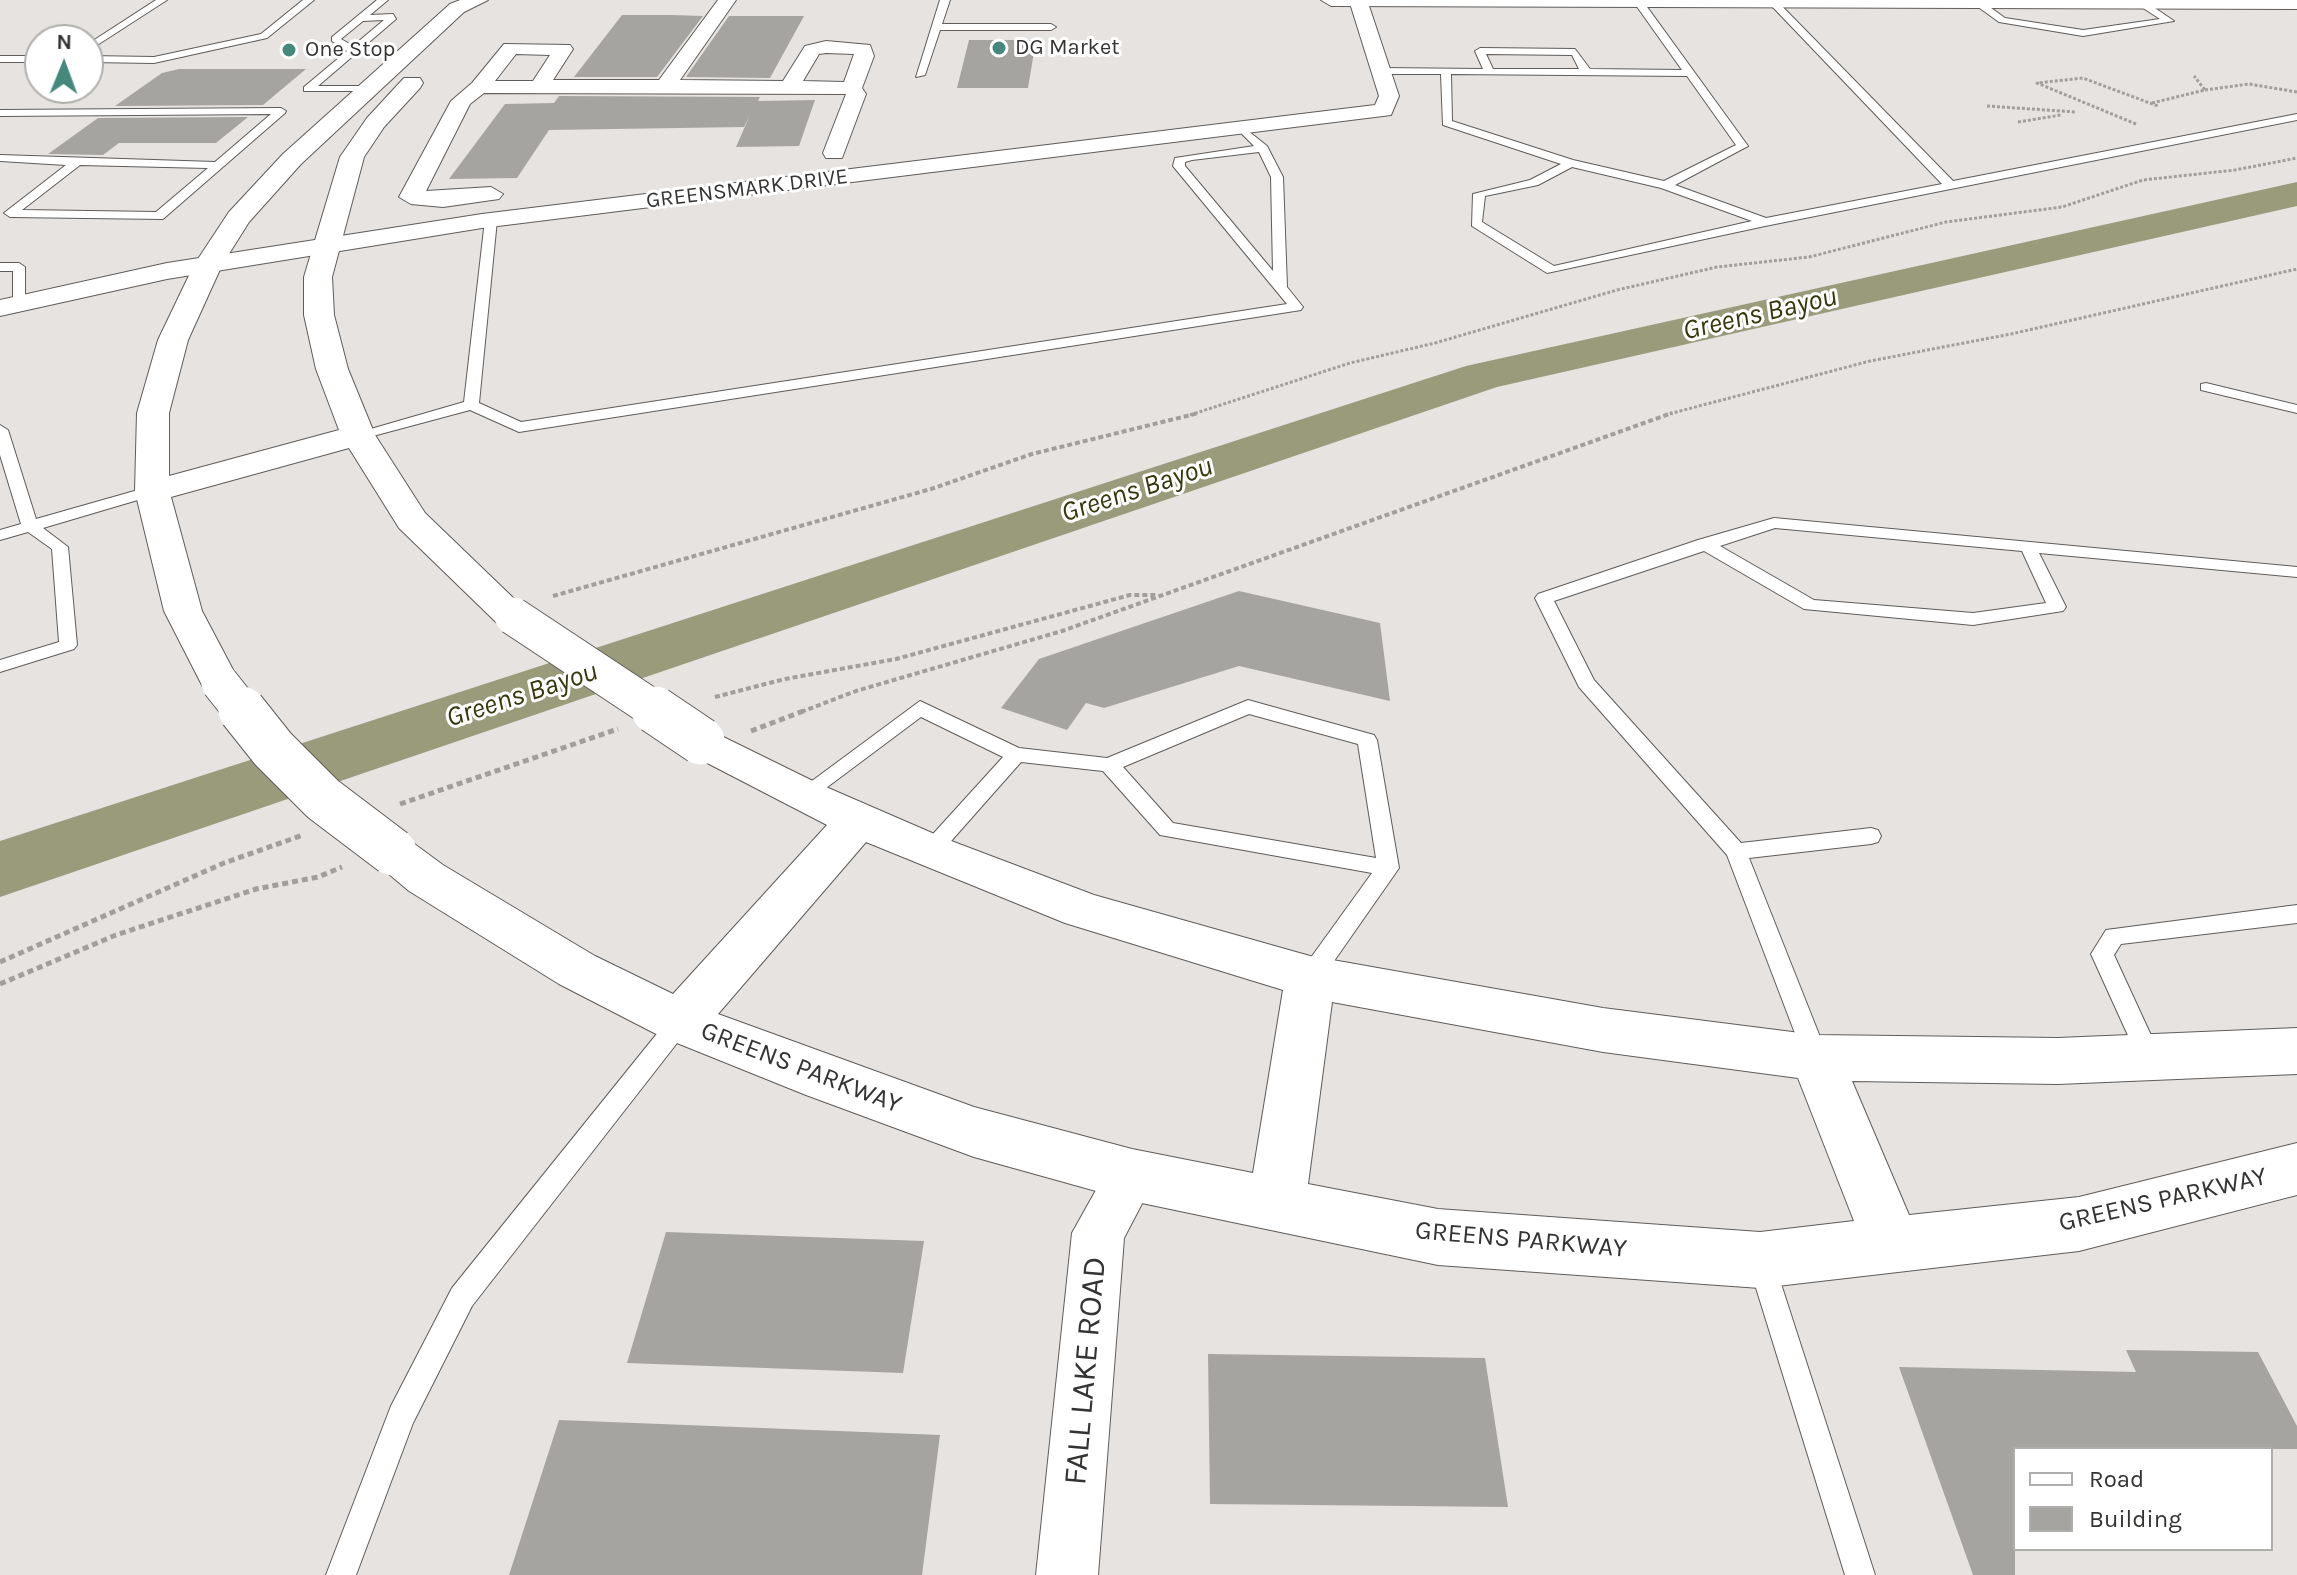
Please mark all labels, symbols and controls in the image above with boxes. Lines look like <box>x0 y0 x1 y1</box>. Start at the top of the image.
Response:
north arrow <box>24 24 104 104</box>
text: N <box>56 29 73 55</box>
place label: DG Market <box>1015 35 1120 61</box>
place label: One Stop <box>305 37 395 63</box>
marker: DG Market <box>990 39 1008 57</box>
marker: One Stop <box>280 41 298 59</box>
street label: GREENSMARK DRIVE <box>645 164 849 214</box>
water label: Greens Bayou <box>1680 280 1840 348</box>
water label: Greens Bayou <box>1057 450 1217 530</box>
water label: Greens Bayou <box>442 655 602 735</box>
street label: GREENS PARKWAY <box>696 1015 906 1121</box>
street label: GREENS PARKWAY <box>2056 1161 2270 1239</box>
street label: GREENS PARKWAY <box>1414 1215 1628 1265</box>
street label: FALL LAKE ROAD <box>1057 1255 1115 1487</box>
legend <box>2013 1447 2273 1551</box>
text: Road <box>2089 1465 2144 1493</box>
text: Building <box>2089 1505 2182 1533</box>

